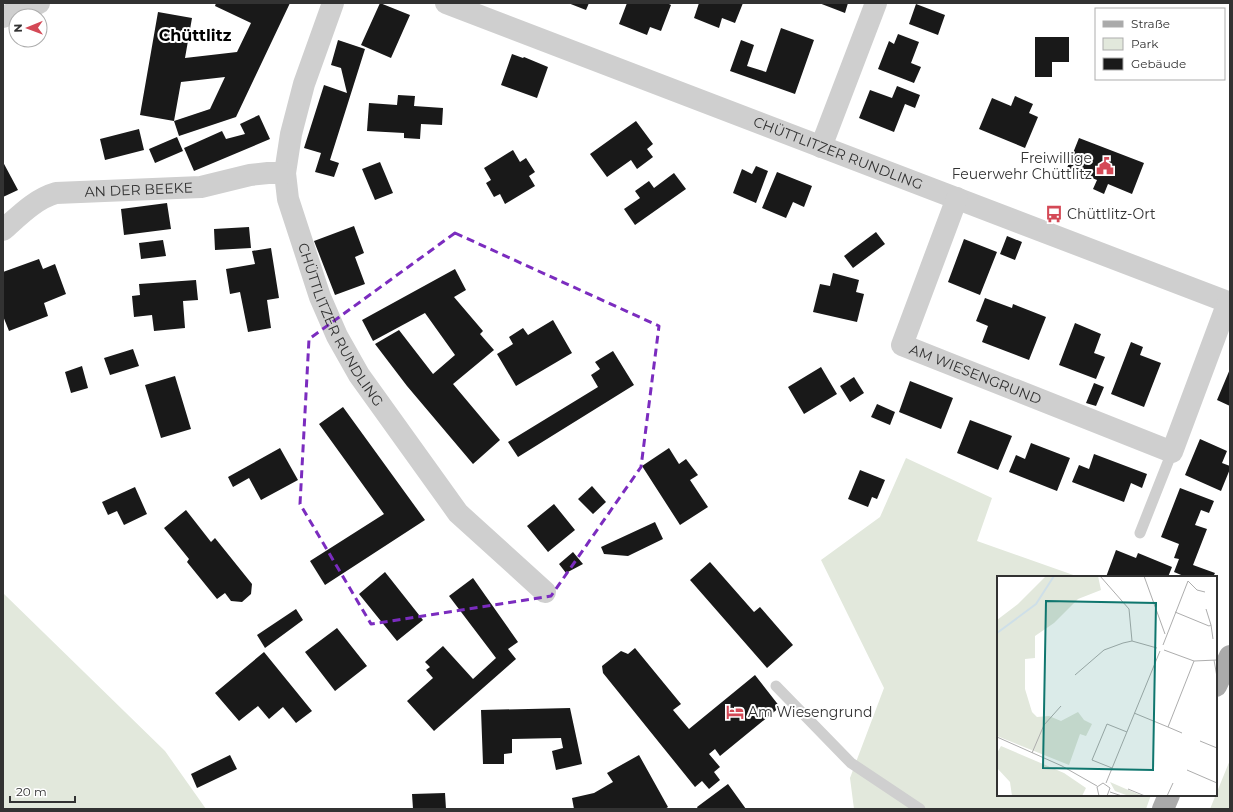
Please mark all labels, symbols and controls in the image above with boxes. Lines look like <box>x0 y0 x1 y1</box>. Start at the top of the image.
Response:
north arrow <box>8 8 48 48</box>
legend <box>1095 8 1225 80</box>
text: Straße <box>1131 16 1170 31</box>
text: N <box>11 24 25 33</box>
district label: Chüttlitz <box>159 26 232 45</box>
text: Park <box>1131 36 1159 51</box>
text: Gebäude <box>1131 56 1186 71</box>
street label: CHÜTTLITZER RUNDLING <box>751 112 926 194</box>
place label: Freiwillige Feuerwehr Chüttlitz <box>952 149 1092 183</box>
public building icon: Freiwillige Feuerwehr Chüttlitz <box>1095 156 1115 176</box>
street label: AN DER BEEKE <box>84 178 193 201</box>
bus stop icon: Chüttlitz-Ort <box>1044 204 1064 224</box>
place label: Chüttlitz-Ort <box>1067 205 1156 223</box>
street label: CHÜTTLITZER RUNDLING <box>294 240 388 410</box>
street label: AM WIESENGRUND <box>907 340 1044 408</box>
inset map <box>997 576 1217 796</box>
hotel icon: Am Wiesengrund <box>725 702 745 722</box>
place label: Am Wiesengrund <box>748 703 872 721</box>
scale bar <box>10 778 75 804</box>
text: 20 m <box>16 784 47 799</box>

